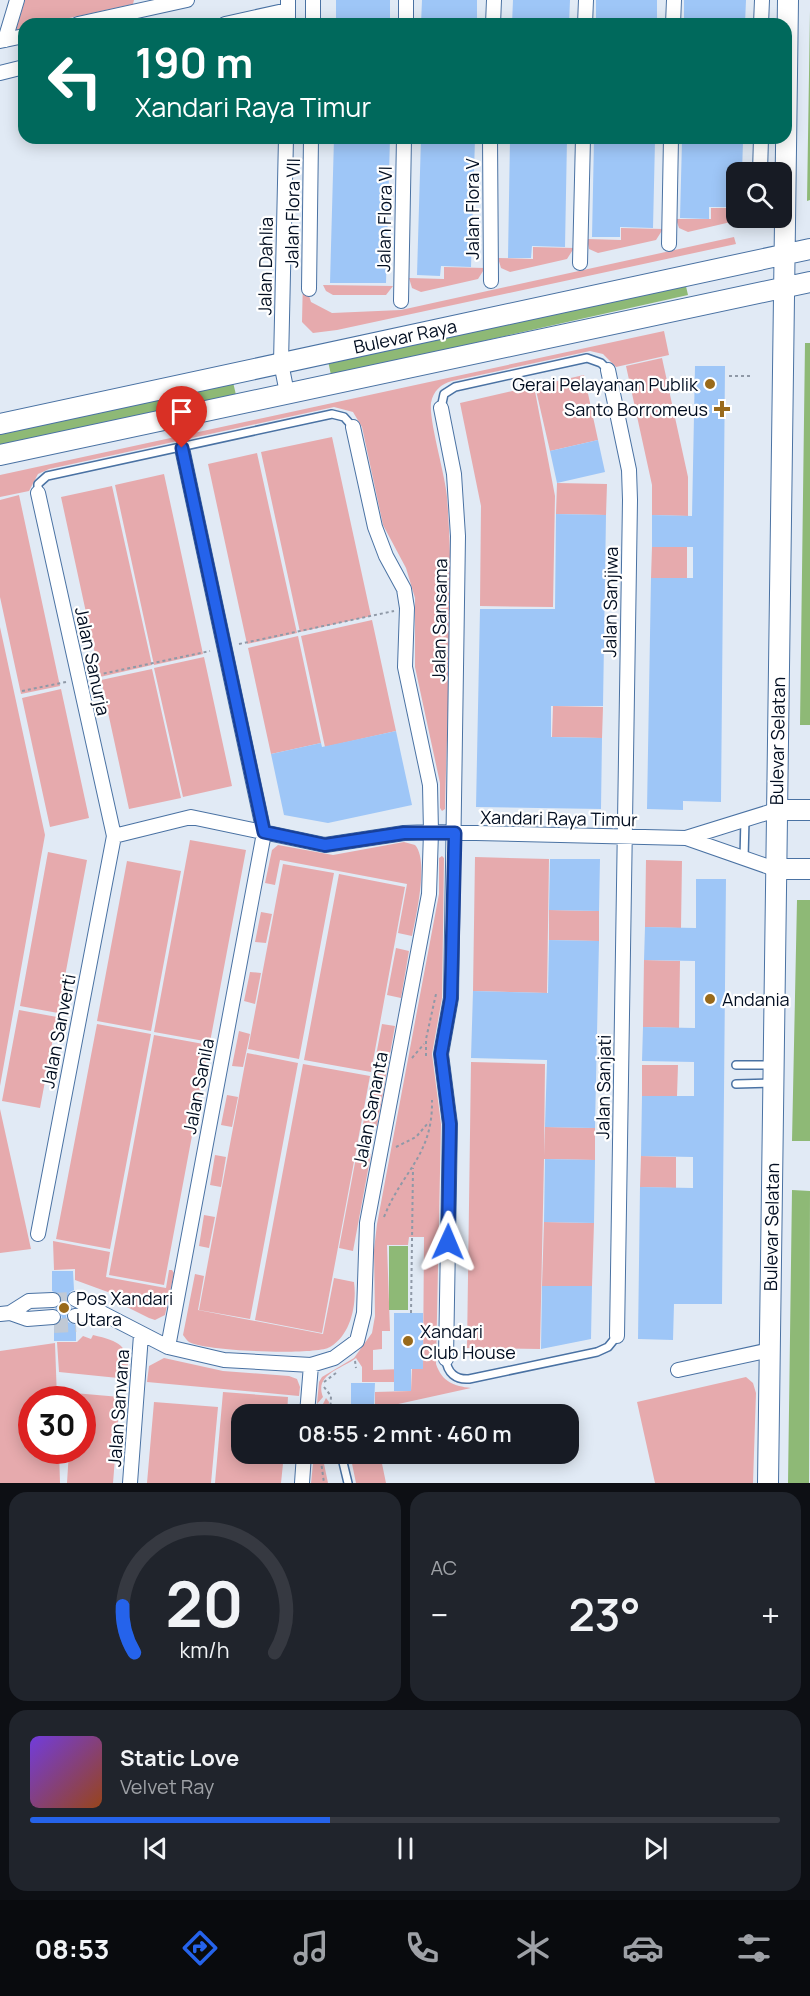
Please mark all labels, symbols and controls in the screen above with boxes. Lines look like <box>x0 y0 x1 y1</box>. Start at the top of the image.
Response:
text: 190 m <box>135 33 253 91</box>
icon: left <box>36 42 114 120</box>
text: Xandari Raya Timur <box>135 88 371 125</box>
street label: Jalan Flora VII <box>279 158 305 268</box>
street label: Jalan Flora V <box>460 158 484 260</box>
map controls <box>726 162 792 228</box>
button: search <box>726 162 792 228</box>
street label: Jalan Flora VI <box>371 166 397 272</box>
street label: Jalan Dahlia <box>252 217 278 315</box>
street label: Bulevar Raya <box>351 313 459 359</box>
place label: Gerai Pelayanan Publik <box>512 372 699 396</box>
marker: Gerai Pelayanan Publik <box>703 377 717 391</box>
pin <box>156 386 207 448</box>
icon: arrive <box>165 395 198 428</box>
place label: Santo Borromeus <box>564 397 708 421</box>
marker: Santo Borromeus <box>713 400 731 418</box>
street label: Jalan Sanjiwa <box>597 546 623 658</box>
street label: Jalan Sansama <box>426 558 452 682</box>
street label: Jalan Sanurja <box>70 605 116 717</box>
street label: Bulevar Selatan <box>764 677 790 805</box>
street label: Xandari Raya Timur <box>480 805 638 831</box>
street label: Jalan Sanverti <box>35 972 81 1090</box>
place label: Andania <box>722 987 790 1011</box>
marker: Andania <box>703 992 717 1006</box>
street label: Jalan Sanjati <box>590 1035 616 1139</box>
street label: Jalan Sanila <box>177 1036 219 1136</box>
street label: Jalan Sananta <box>347 1050 393 1168</box>
street label: Bulevar Selatan <box>758 1163 784 1291</box>
position arrow <box>416 1210 480 1274</box>
place label: Pos Xandari Utara <box>76 1286 173 1331</box>
marker: Pos Xandari Utara <box>57 1301 71 1315</box>
place label: Xandari Club House <box>420 1319 516 1364</box>
marker: Xandari Club House <box>401 1334 415 1348</box>
street label: Jalan Sanvana <box>102 1348 134 1468</box>
speed limit sign: 30 <box>18 1386 96 1464</box>
text: 08:55 · 2 mnt · 460 m <box>298 1419 512 1449</box>
text: AC <box>431 1554 457 1581</box>
text: 20 <box>166 1560 244 1646</box>
text: 23° <box>568 1583 641 1645</box>
text: − <box>431 1592 448 1637</box>
text: + <box>761 1592 780 1637</box>
text: km/h <box>180 1636 230 1665</box>
text: Static Love <box>120 1743 239 1773</box>
text: Velvet Ray <box>120 1773 214 1800</box>
icon: previous <box>139 1832 172 1865</box>
icon: pause <box>389 1832 422 1865</box>
icon: next <box>639 1832 672 1865</box>
icon: directions <box>179 1927 221 1969</box>
icon: music <box>290 1927 332 1969</box>
icon: phone <box>401 1927 443 1969</box>
icon: climate <box>512 1927 554 1969</box>
icon: car <box>622 1927 664 1969</box>
icon: filters <box>733 1927 775 1969</box>
text: 08:53 <box>34 1930 110 1967</box>

